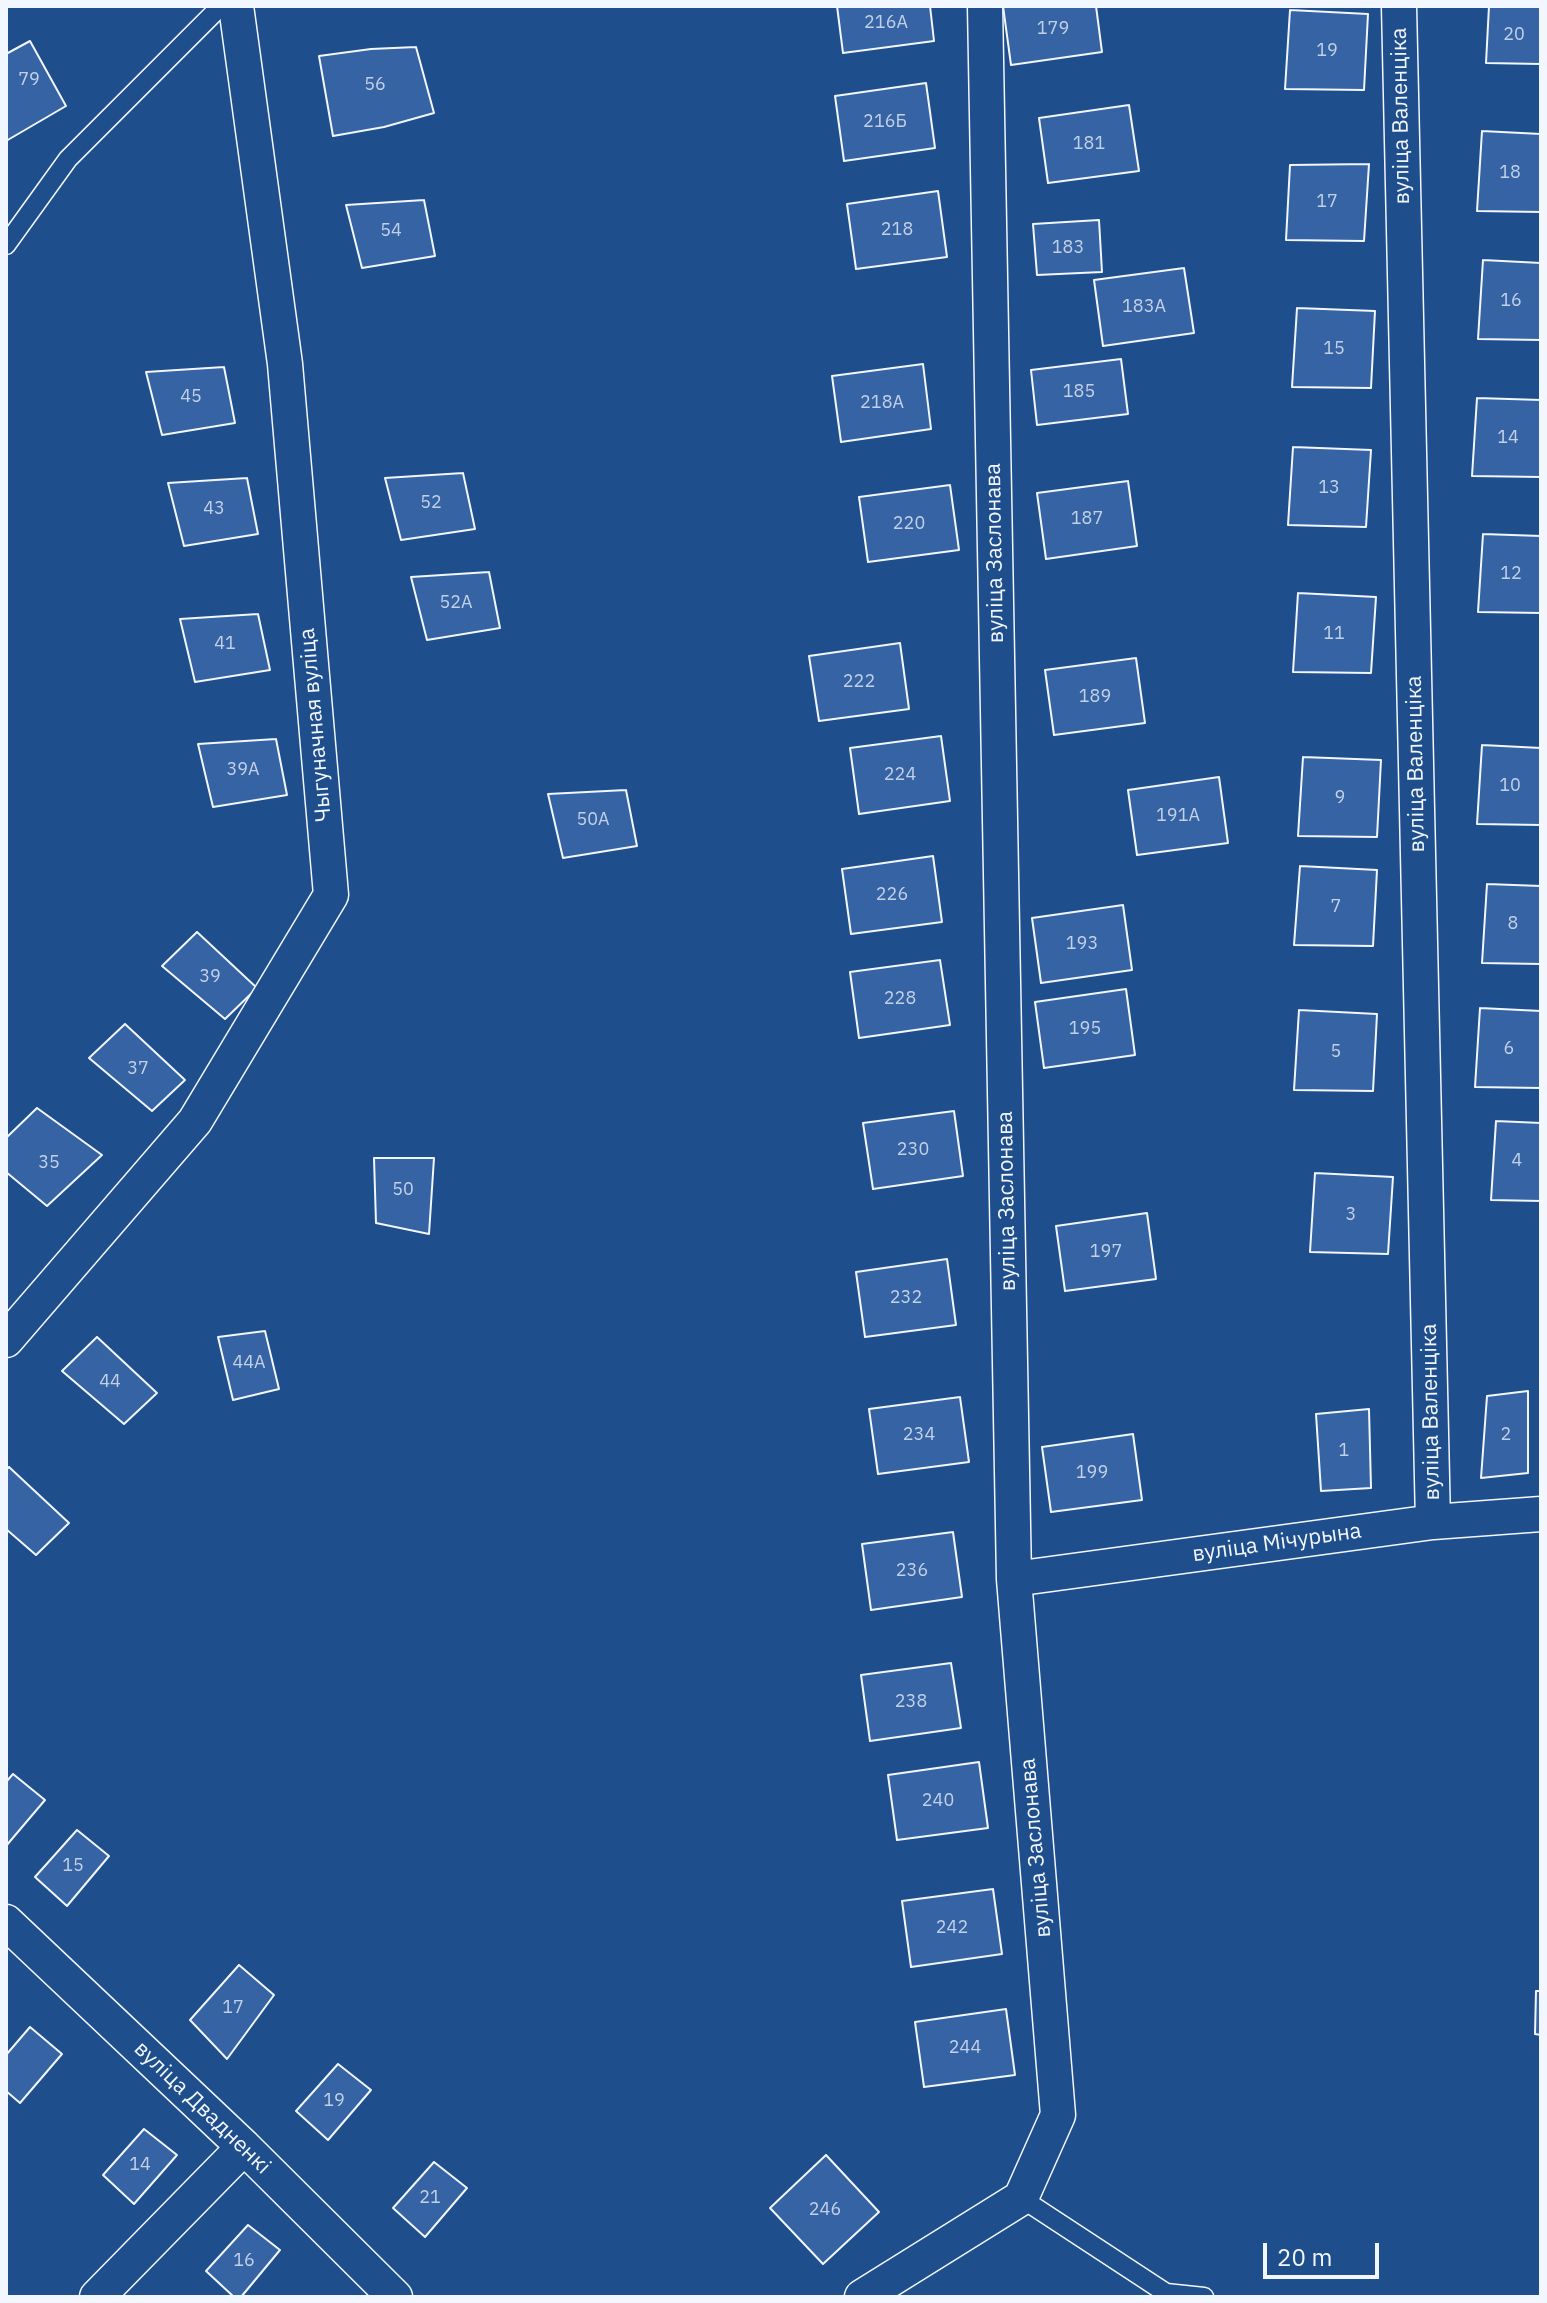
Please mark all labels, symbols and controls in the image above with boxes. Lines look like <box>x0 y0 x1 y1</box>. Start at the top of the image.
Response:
house number: 216А <box>864 12 908 34</box>
house number: 179 <box>1037 18 1069 40</box>
house number: 20 <box>1503 24 1525 46</box>
street label: вуліца Валенціка <box>1386 27 1416 205</box>
house number: 19 <box>1316 40 1338 62</box>
house number: 79 <box>18 69 40 91</box>
house number: 56 <box>364 74 386 96</box>
house number: 216Б <box>863 111 907 133</box>
house number: 181 <box>1073 133 1105 155</box>
house number: 18 <box>1499 162 1521 184</box>
house number: 17 <box>1316 191 1338 213</box>
house number: 218 <box>881 219 913 241</box>
house number: 54 <box>380 220 402 242</box>
house number: 183 <box>1052 237 1084 259</box>
house number: 16 <box>1500 290 1522 312</box>
house number: 183А <box>1122 296 1166 318</box>
house number: 15 <box>1323 338 1345 360</box>
house number: 185 <box>1063 381 1095 403</box>
house number: 45 <box>180 386 202 408</box>
house number: 218А <box>860 392 904 414</box>
house number: 14 <box>1497 427 1519 449</box>
street label: вуліца Заслонава <box>980 463 1010 643</box>
house number: 13 <box>1318 477 1340 499</box>
house number: 52 <box>420 492 442 514</box>
house number: 43 <box>203 498 225 520</box>
house number: 187 <box>1071 508 1103 530</box>
house number: 220 <box>893 513 925 535</box>
house number: 12 <box>1500 563 1522 585</box>
house number: 52А <box>439 592 473 614</box>
house number: 11 <box>1323 623 1345 645</box>
street label: Чыгуначная вуліца <box>294 627 338 823</box>
house number: 41 <box>214 633 236 655</box>
house number: 222 <box>843 671 875 693</box>
street label: вуліца Валенціка <box>1401 675 1431 853</box>
house number: 189 <box>1079 686 1111 708</box>
house number: 39А <box>226 759 260 781</box>
house number: 224 <box>884 764 916 786</box>
house number: 10 <box>1499 775 1521 797</box>
house number: 9 <box>1335 787 1345 809</box>
house number: 191А <box>1156 805 1200 827</box>
house number: 50А <box>576 809 610 831</box>
house number: 226 <box>876 884 908 906</box>
house number: 7 <box>1331 896 1341 918</box>
house number: 8 <box>1508 913 1518 935</box>
house number: 193 <box>1066 933 1098 955</box>
house number: 39 <box>199 966 221 988</box>
house number: 228 <box>884 988 916 1010</box>
house number: 195 <box>1069 1018 1101 1040</box>
house number: 6 <box>1504 1038 1514 1060</box>
house number: 5 <box>1331 1041 1341 1063</box>
house number: 37 <box>127 1058 149 1080</box>
street label: вуліца Заслонава <box>992 1111 1022 1291</box>
house number: 230 <box>897 1139 929 1161</box>
house number: 4 <box>1512 1150 1522 1172</box>
house number: 35 <box>38 1152 60 1174</box>
house number: 50 <box>392 1179 414 1201</box>
house number: 3 <box>1346 1204 1356 1226</box>
house number: 197 <box>1090 1241 1122 1263</box>
house number: 232 <box>890 1287 922 1309</box>
street label: вуліца Валенціка <box>1416 1323 1446 1501</box>
house number: 44А <box>232 1352 266 1374</box>
house number: 44 <box>99 1371 121 1393</box>
house number: 234 <box>903 1424 935 1446</box>
house number: 2 <box>1501 1424 1511 1446</box>
house number: 1 <box>1339 1440 1349 1462</box>
house number: 199 <box>1076 1462 1108 1484</box>
street label: вуліца Мічурына <box>1191 1518 1363 1568</box>
house number: 236 <box>896 1560 928 1582</box>
house number: 238 <box>895 1691 927 1713</box>
street label: вуліца Заслонава <box>1015 1757 1057 1939</box>
house number: 240 <box>922 1790 954 1812</box>
house number: 15 <box>62 1855 84 1877</box>
house number: 242 <box>936 1917 968 1939</box>
house number: 17 <box>222 1997 244 2019</box>
street label: вуліца Двадненкі <box>128 2036 276 2180</box>
house number: 244 <box>949 2037 981 2059</box>
house number: 19 <box>323 2090 345 2112</box>
house number: 14 <box>129 2154 151 2176</box>
house number: 21 <box>419 2187 441 2209</box>
house number: 246 <box>809 2199 841 2221</box>
scale bar <box>1267 2227 1383 2277</box>
text: 20 m <box>1277 2241 1332 2273</box>
house number: 16 <box>233 2250 255 2272</box>

